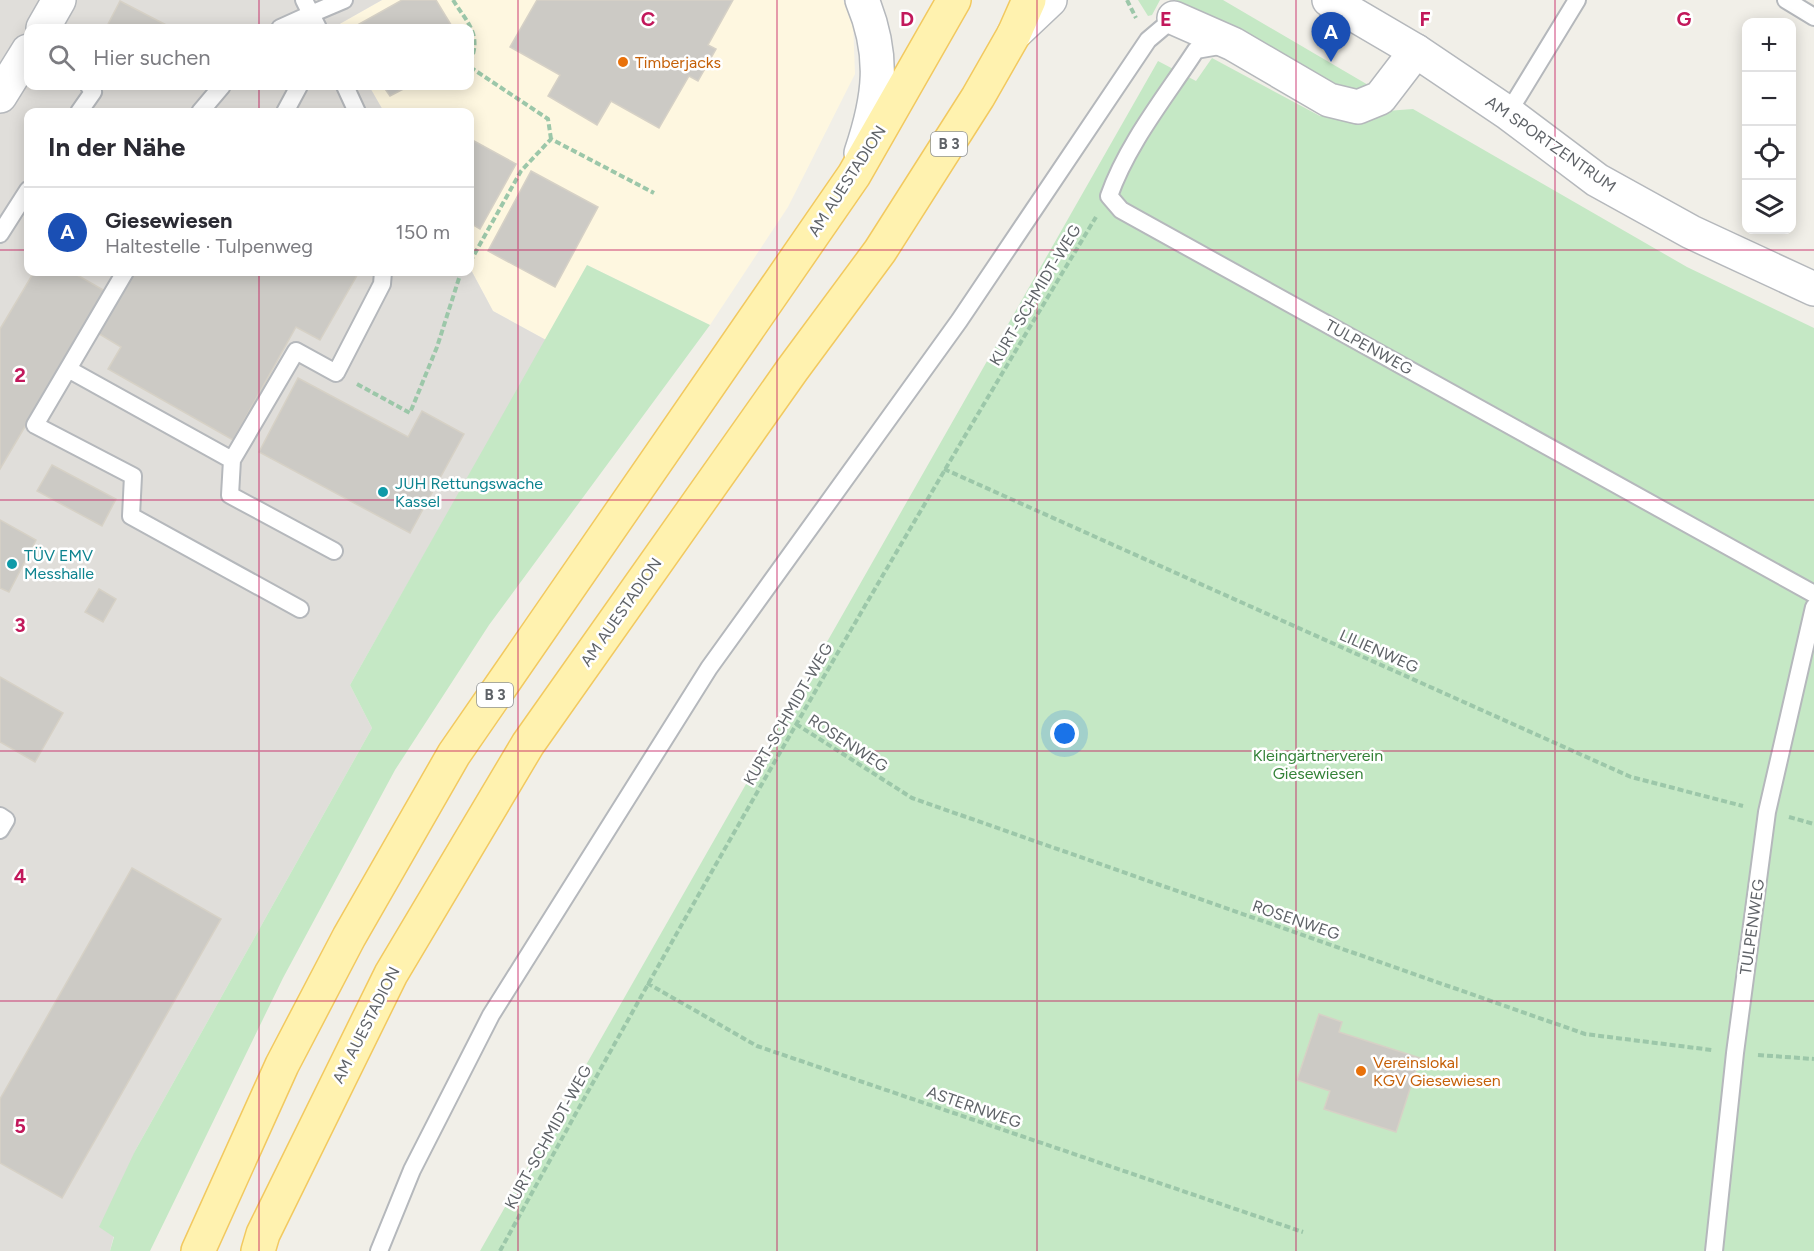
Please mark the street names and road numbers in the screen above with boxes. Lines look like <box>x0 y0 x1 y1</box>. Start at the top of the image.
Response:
street label: AM SPORTZENTRUM <box>1482 92 1620 196</box>
street label: AM AUESTADION <box>804 122 890 240</box>
road number: B 3 <box>931 132 967 156</box>
street label: KURT-SCHMIDT-WEG <box>985 221 1085 369</box>
street label: TULPENWEG <box>1322 315 1416 379</box>
street label: AM AUESTADION <box>576 554 666 670</box>
street label: LILIENWEG <box>1337 625 1421 677</box>
street label: KURT-SCHMIDT-WEG <box>739 639 837 789</box>
road number: B 3 <box>477 683 513 707</box>
street label: ROSENWEG <box>805 710 891 776</box>
street label: TULPENWEG <box>1736 878 1768 976</box>
street label: ROSENWEG <box>1250 896 1342 944</box>
street label: AM AUESTADION <box>328 963 404 1087</box>
street label: KURT-SCHMIDT-WEG <box>501 1062 595 1212</box>
street label: ASTERNWEG <box>924 1082 1024 1132</box>

